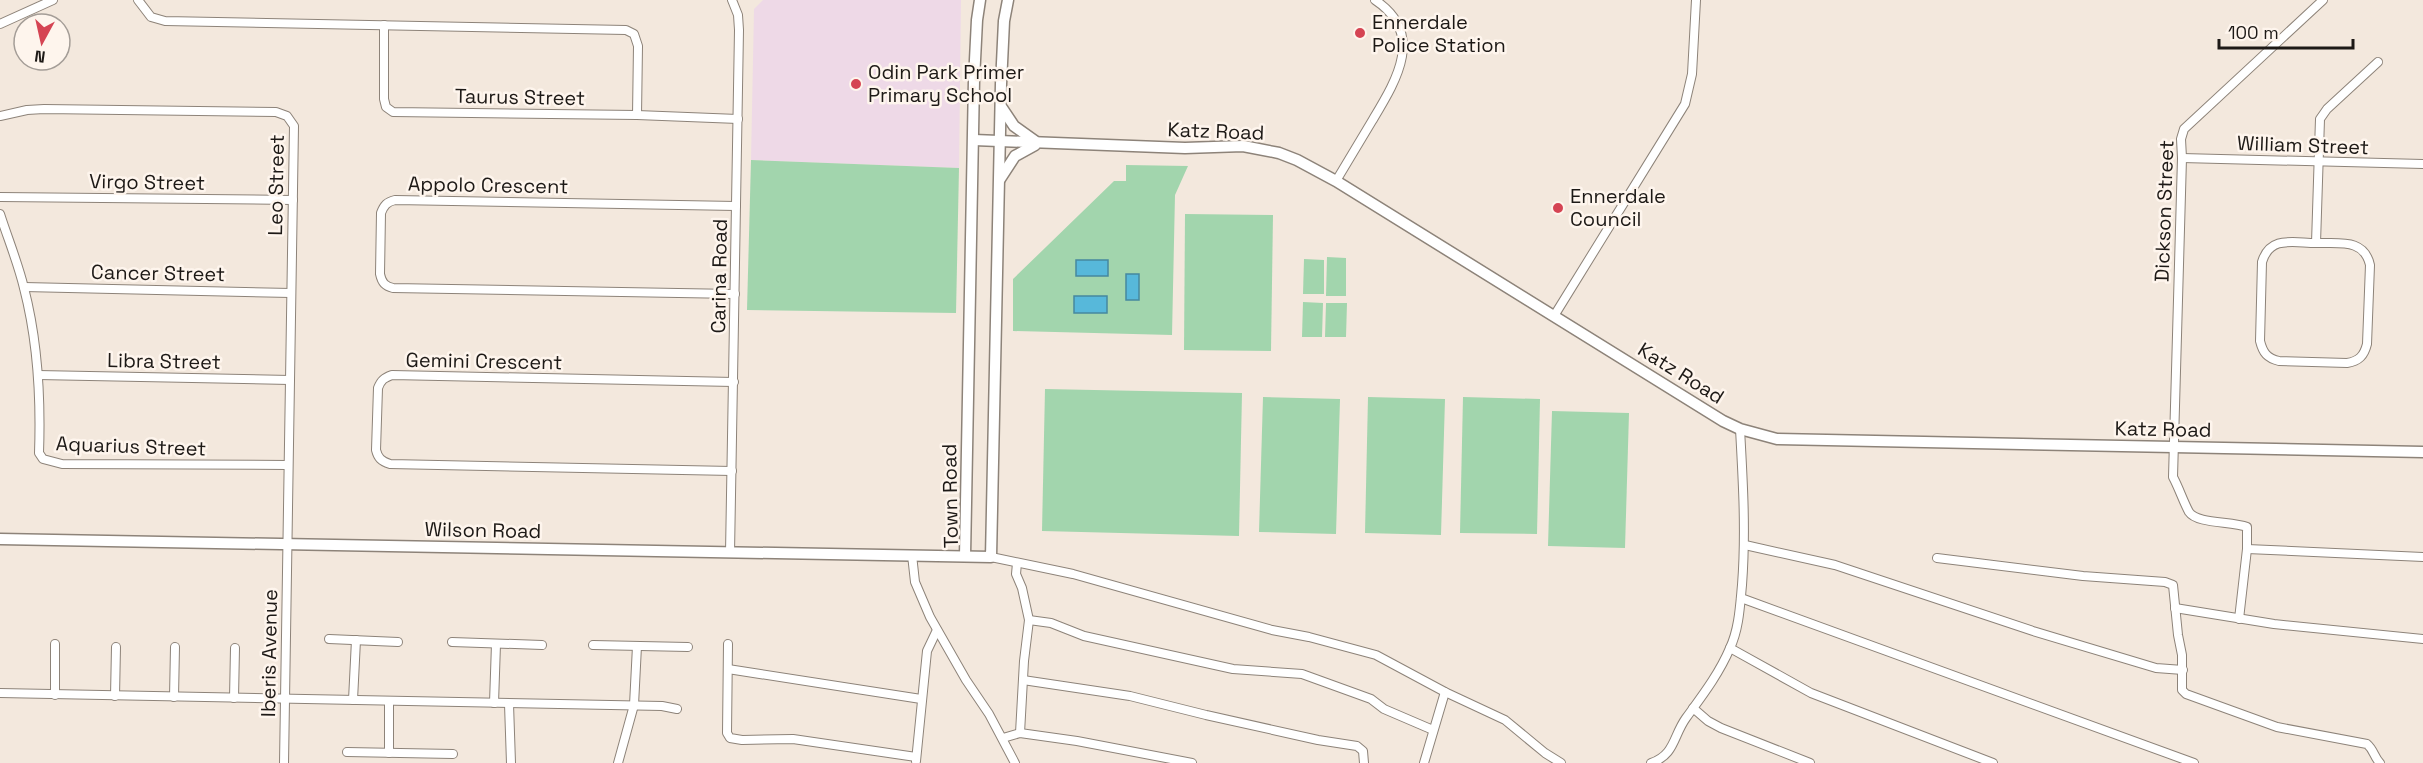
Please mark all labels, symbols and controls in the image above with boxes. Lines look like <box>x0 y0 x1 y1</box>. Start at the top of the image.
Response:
place label: Ennerdale Police Station <box>1372 9 1506 58</box>
north arrow <box>12 12 72 72</box>
scale bar <box>2219 12 2352 50</box>
text: 100 m <box>2228 21 2279 44</box>
marker: Ennerdale Police Station <box>1353 26 1367 40</box>
text: N <box>33 45 47 68</box>
place label: Odin Park Primer Primary School <box>868 59 1024 108</box>
marker: Odin Park Primer Primary School <box>849 77 863 91</box>
street label: Taurus Street <box>455 83 585 111</box>
street label: Katz Road <box>1167 116 1265 146</box>
street label: William Street <box>2237 130 2369 160</box>
street label: Leo Street <box>262 134 290 236</box>
street label: Dickson Street <box>2149 140 2179 282</box>
street label: Virgo Street <box>89 168 205 196</box>
street label: Appolo Crescent <box>408 171 568 199</box>
place label: Ennerdale Council <box>1570 183 1666 232</box>
marker: Ennerdale Council <box>1551 201 1565 215</box>
street label: Carina Road <box>705 218 733 334</box>
street label: Cancer Street <box>91 259 225 287</box>
street label: Katz Road <box>1633 336 1729 410</box>
street label: Libra Street <box>107 347 221 375</box>
street label: Gemini Crescent <box>405 347 563 375</box>
street label: Katz Road <box>2114 415 2212 443</box>
street label: Aquarius Street <box>55 430 207 462</box>
street label: Town Road <box>936 444 964 548</box>
street label: Wilson Road <box>424 516 542 544</box>
street label: Iberis Avenue <box>255 589 283 717</box>

